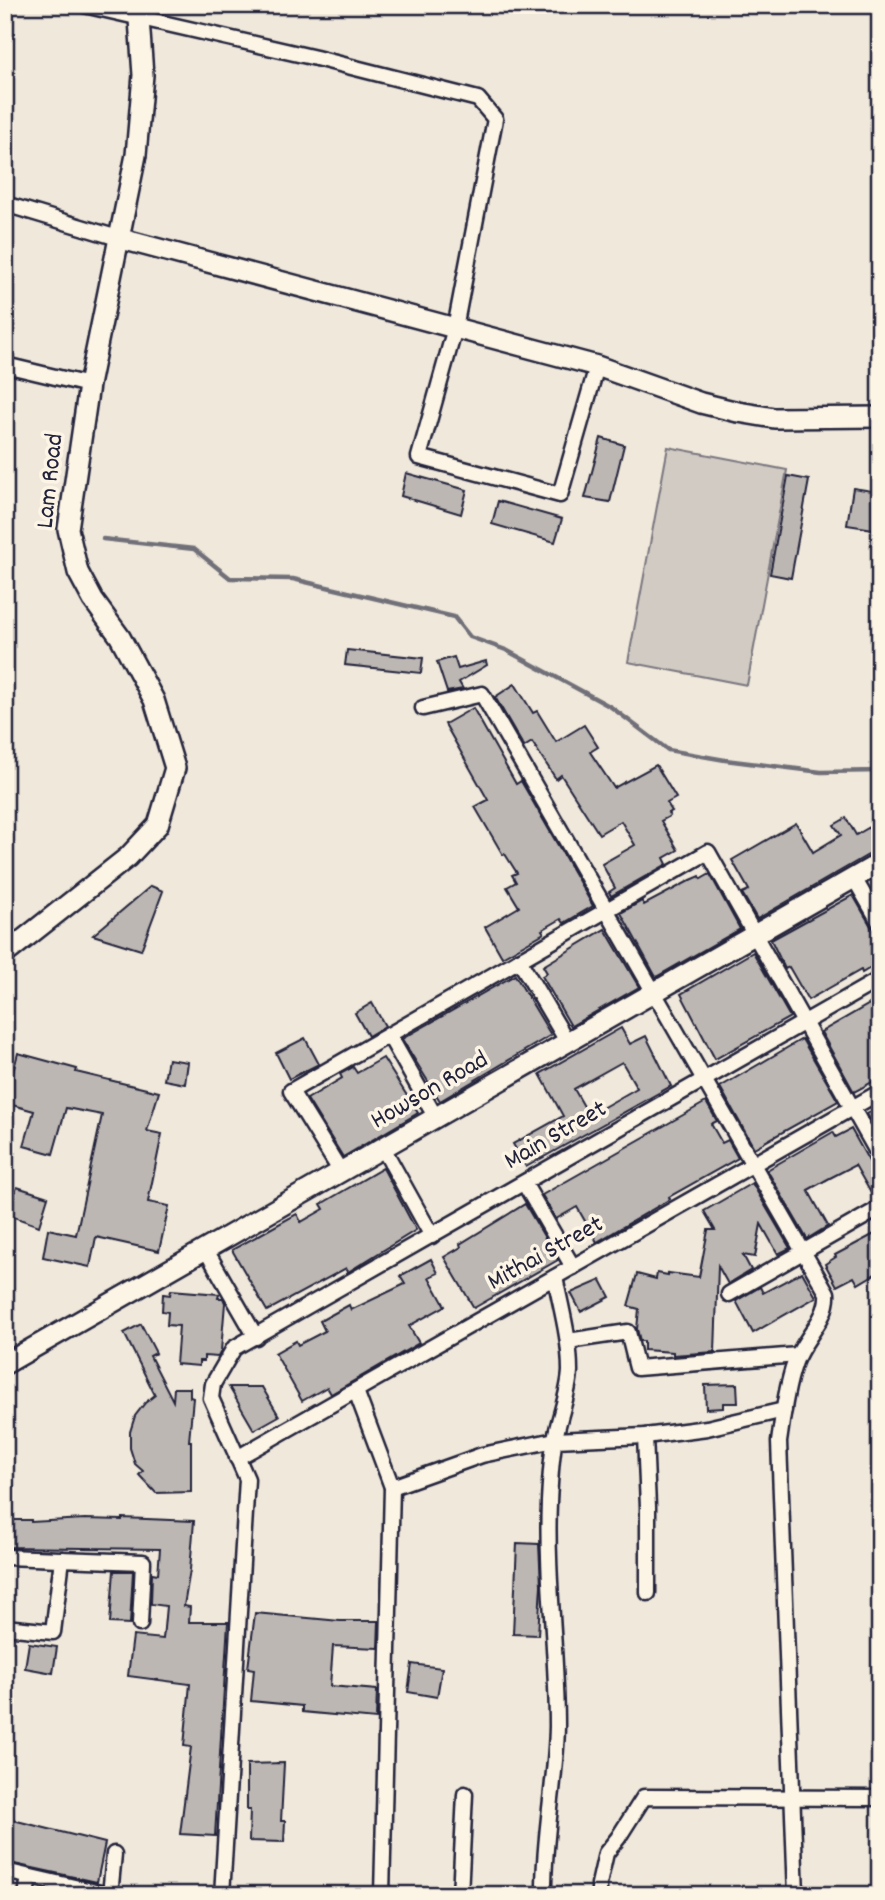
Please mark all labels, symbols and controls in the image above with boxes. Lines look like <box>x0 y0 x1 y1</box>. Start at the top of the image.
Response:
street label: Lam Road <box>28 432 74 530</box>
street label: Howson Road <box>364 1042 496 1140</box>
street label: Main Street <box>498 1091 615 1180</box>
street label: Mithai Street <box>481 1207 611 1301</box>

